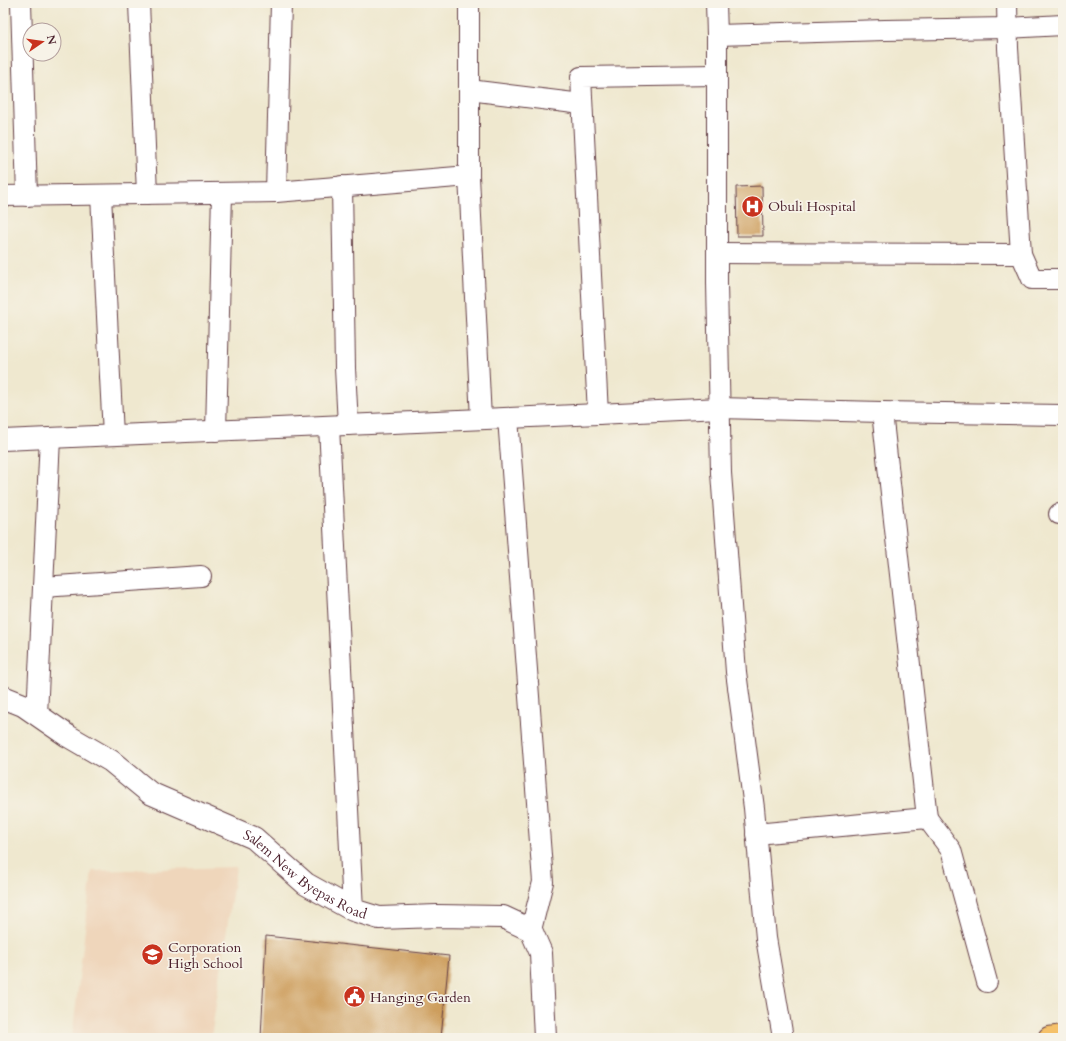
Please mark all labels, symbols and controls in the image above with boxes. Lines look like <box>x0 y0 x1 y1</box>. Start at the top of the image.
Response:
north arrow <box>22 22 62 62</box>
text: N <box>43 34 60 47</box>
hospital icon: Obuli Hospital <box>740 193 766 219</box>
place label: Obuli Hospital <box>768 197 856 216</box>
street label: Salem New Byepas Road <box>240 825 370 923</box>
place label: Corporation High School <box>168 938 243 973</box>
school or university icon: Corporation High School <box>140 942 166 968</box>
public building icon: Hanging Garden <box>341 984 367 1010</box>
place label: Hanging Garden <box>370 988 471 1007</box>

